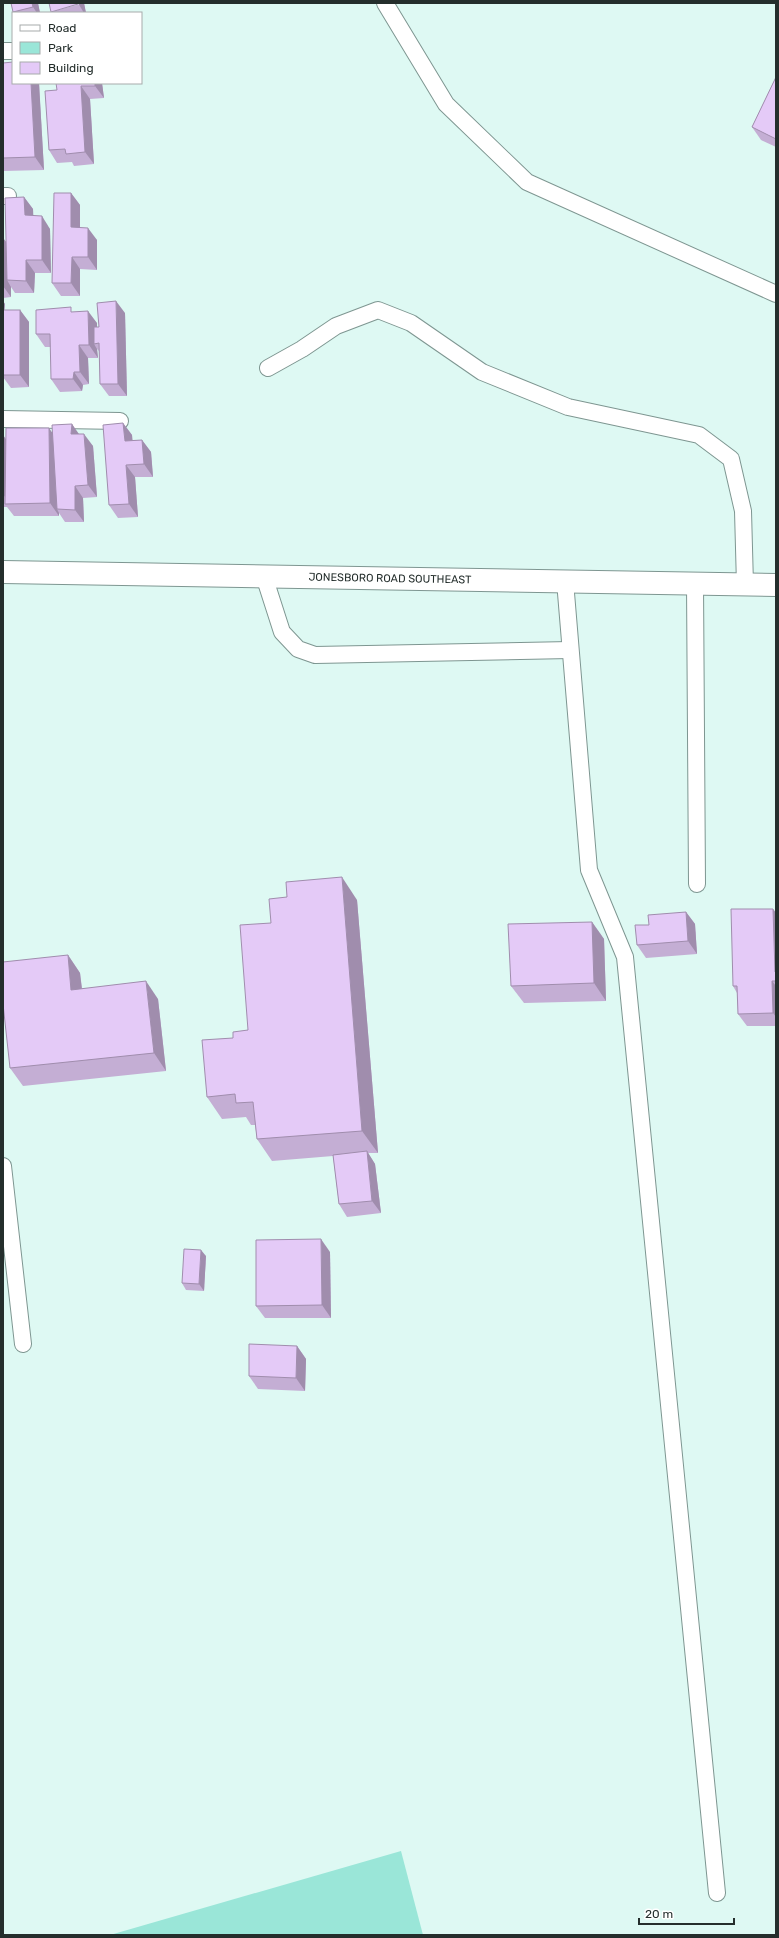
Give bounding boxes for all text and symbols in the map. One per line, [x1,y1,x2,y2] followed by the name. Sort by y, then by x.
[12,12,142,84] legend
[48,21,76,35] text: Road
[48,41,74,55] text: Park
[48,61,94,75] text: Building
[308,571,472,586] street label: JONESBORO ROAD SOUTHEAST
[639,1900,734,1926] scale bar
[645,1907,673,1921] text: 20 m

